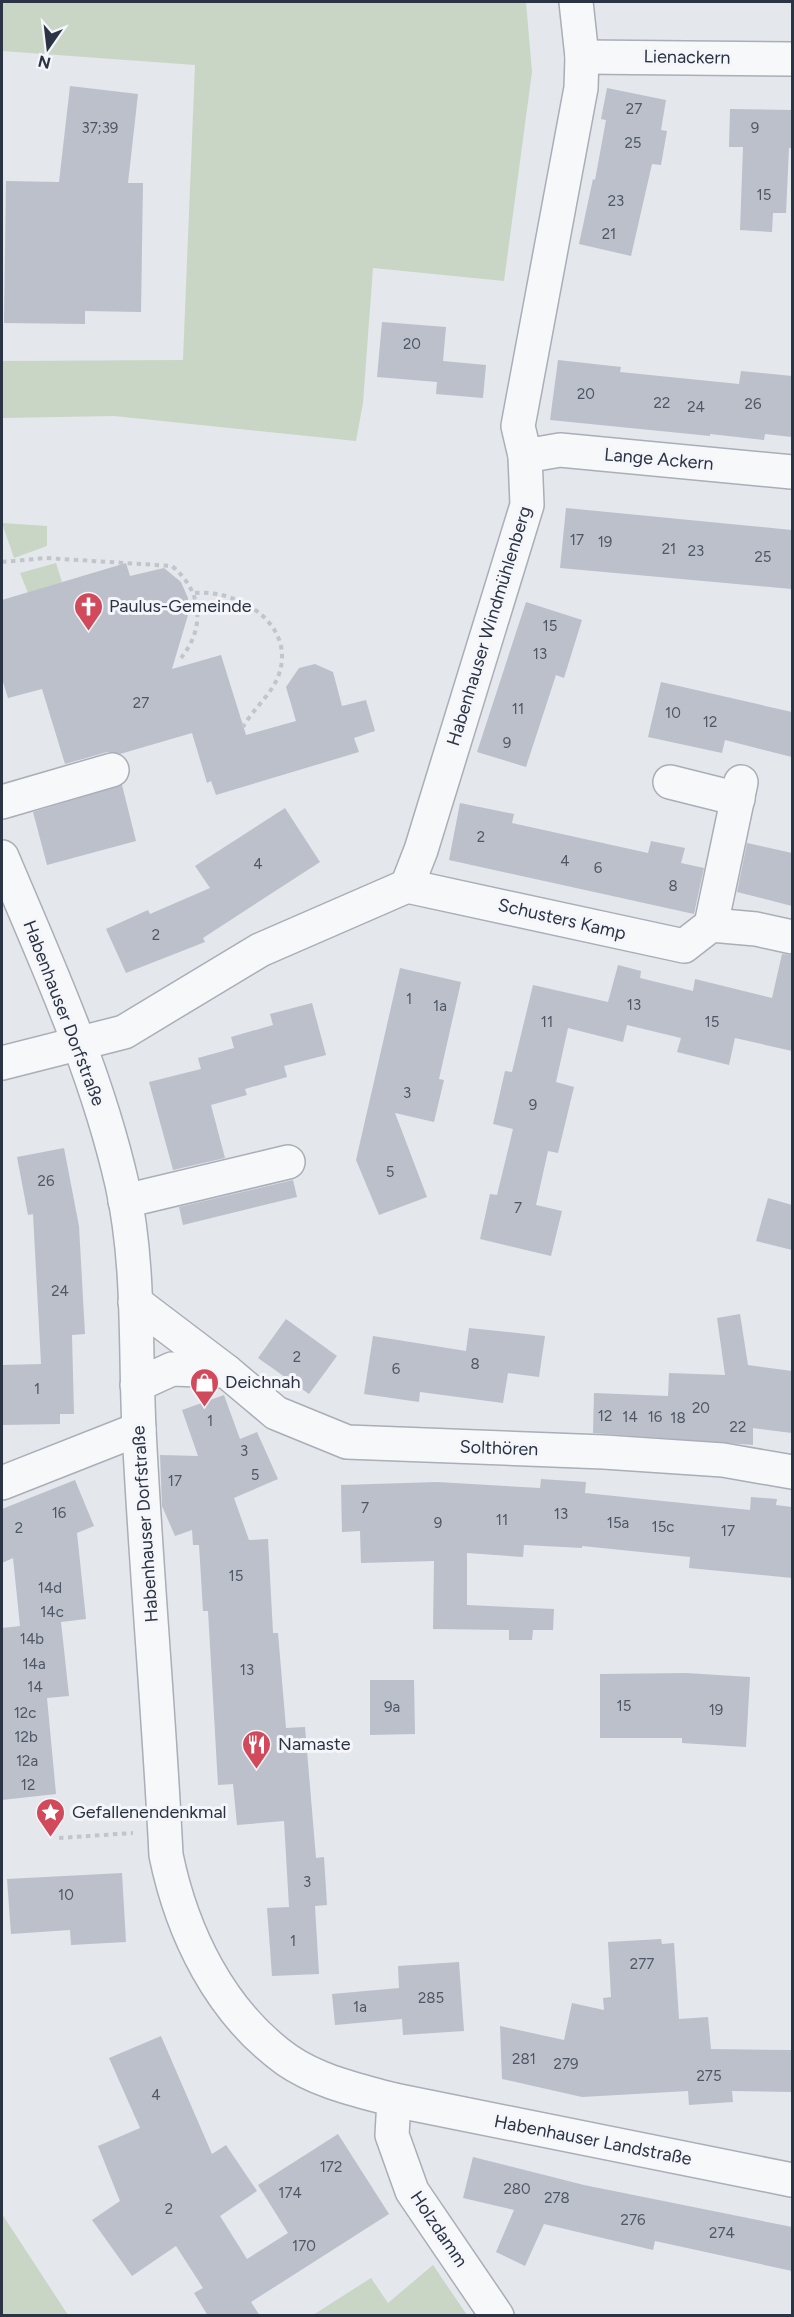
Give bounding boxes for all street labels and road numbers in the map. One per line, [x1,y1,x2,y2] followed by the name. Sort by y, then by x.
[643,45,731,69] street label: Lienackern
[603,443,715,475] street label: Lange Ackern
[442,504,536,748] street label: Habenhauser Windmühlenberg
[496,894,628,944] street label: Schusters Kamp
[18,917,110,1109] street label: Habenhauser Dorfstraße
[127,1425,163,1623] street label: Habenhauser Dorfstraße
[459,1436,539,1460] street label: Solthören
[492,2110,694,2170] street label: Habenhauser Landstraße
[406,2187,472,2271] street label: Holzdamm

